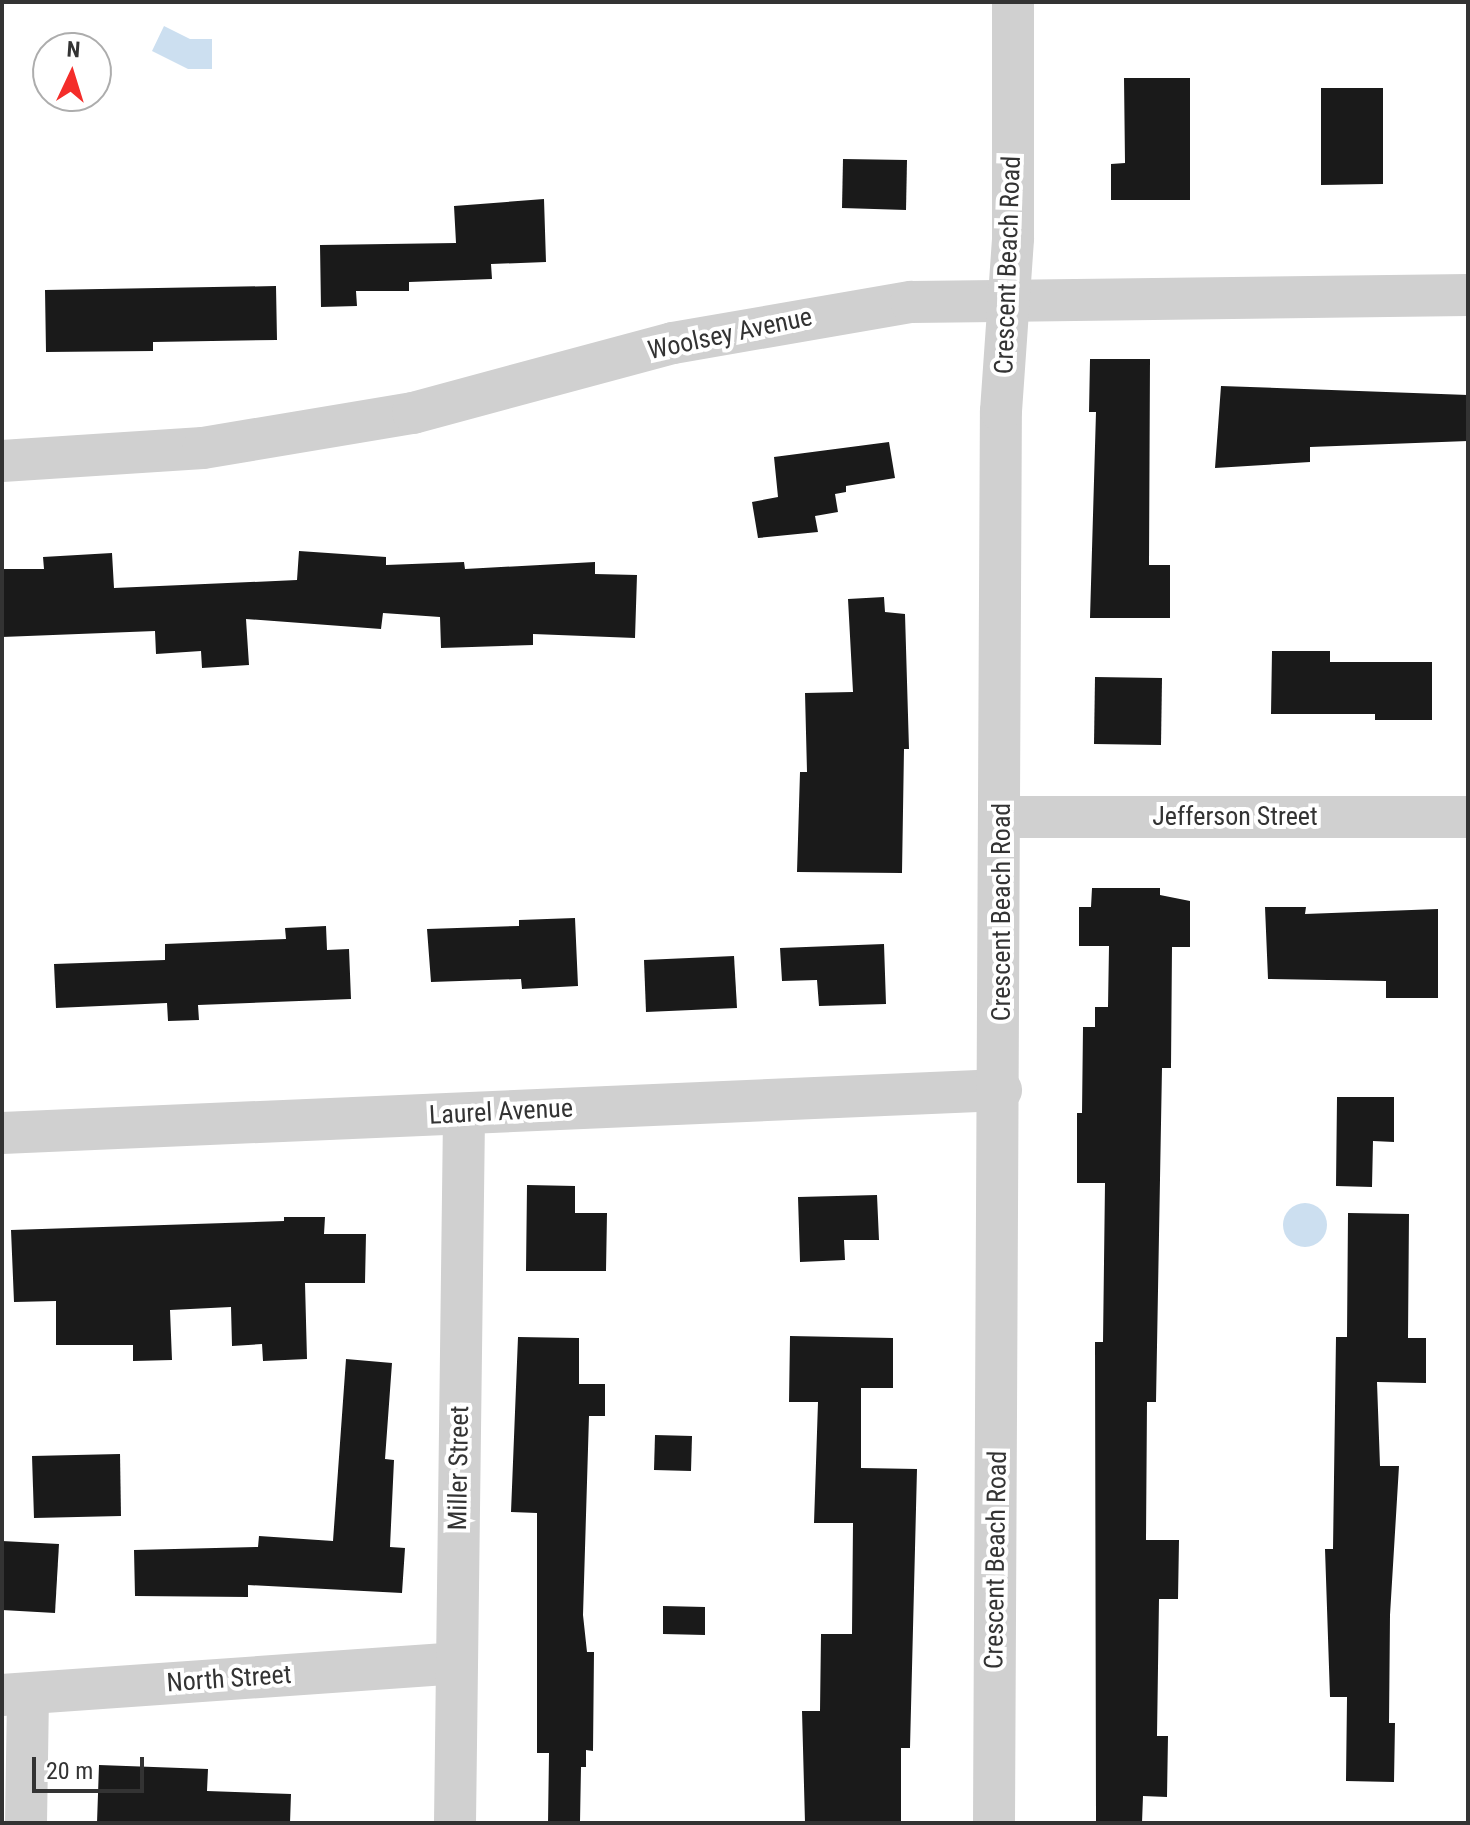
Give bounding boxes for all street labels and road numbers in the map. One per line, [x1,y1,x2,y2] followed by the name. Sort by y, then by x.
[989,155,1027,375] street label: Crescent Beach Road
[645,301,815,367] street label: Woolsey Avenue
[1152,801,1318,833] street label: Jefferson Street
[986,803,1018,1021] street label: Crescent Beach Road
[428,1093,574,1131] street label: Laurel Avenue
[442,1405,476,1531] street label: Miller Street
[978,1451,1014,1669] street label: Crescent Beach Road
[166,1659,292,1699] street label: North Street

